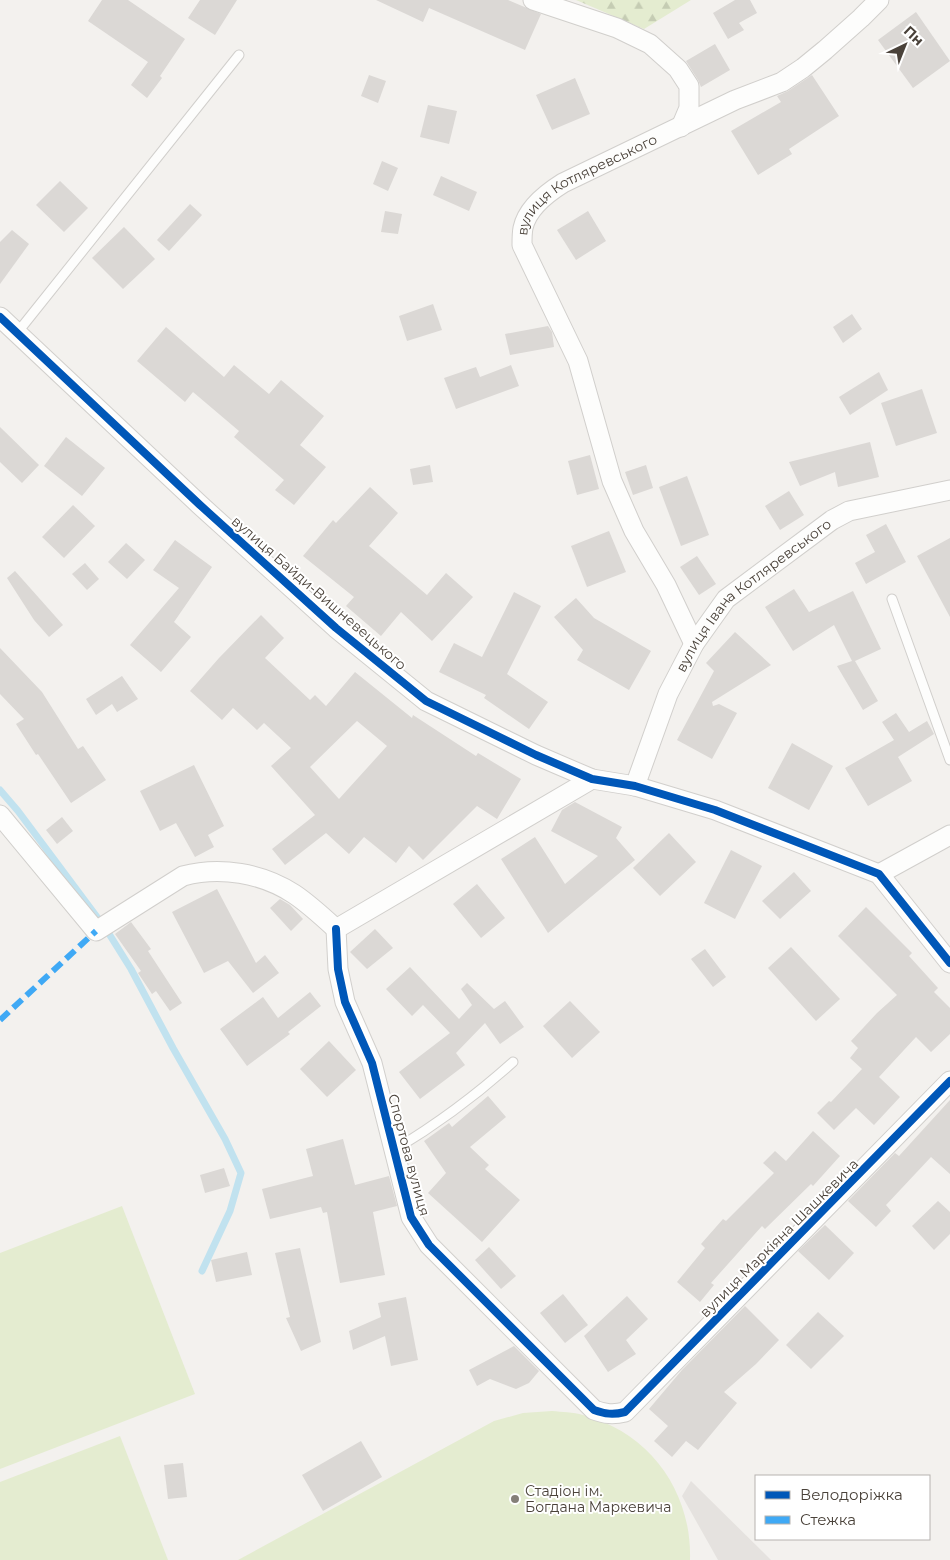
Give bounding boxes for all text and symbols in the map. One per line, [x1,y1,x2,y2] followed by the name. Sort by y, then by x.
[880,20,930,70] north arrow
[900,22,928,49] text: Пн
[513,130,660,236] street label: вулиця Котляревського
[228,512,410,674] street label: вулиця Байди-Вишневецького
[672,515,835,675] street label: вулиця Івана Котляревського
[384,1092,434,1218] street label: Спортова вулиця
[696,1155,862,1321] street label: вулиця Маркіяна Шашкевича
[755,1475,930,1540] legend
[525,1482,671,1516] place label: Стадіон ім. Богдана Маркевича
[800,1485,903,1504] text: Велодоріжка
[509,1493,521,1505] marker: Стадіон ім. Богдана Маркевича
[800,1510,856,1529] text: Стежка

